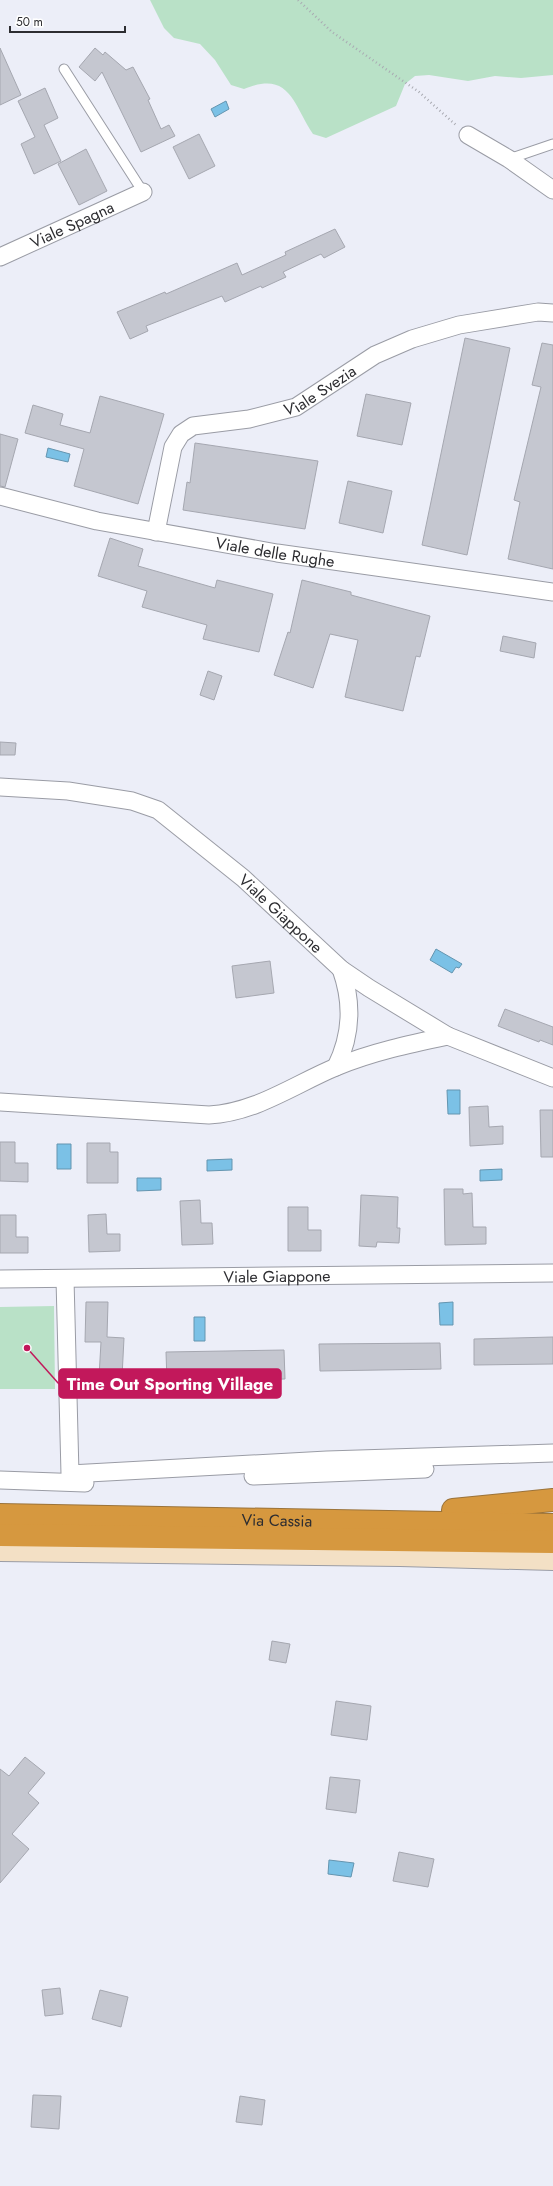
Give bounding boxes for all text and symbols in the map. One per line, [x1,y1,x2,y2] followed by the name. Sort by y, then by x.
[10,8,125,34] scale bar
[16,13,43,31] text: 50 m
[26,196,118,254] street label: Viale Spagna
[281,359,361,422] street label: Viale Svezia
[214,531,336,573] street label: Viale delle Rughe
[233,869,328,958] street label: Viale Giappone
[223,1264,331,1289] street label: Viale Giappone
[59,1369,281,1398] callout: Time Out Sporting Village
[67,1372,273,1396] text: Time Out Sporting Village
[241,1508,312,1533] street label: Via Cassia

